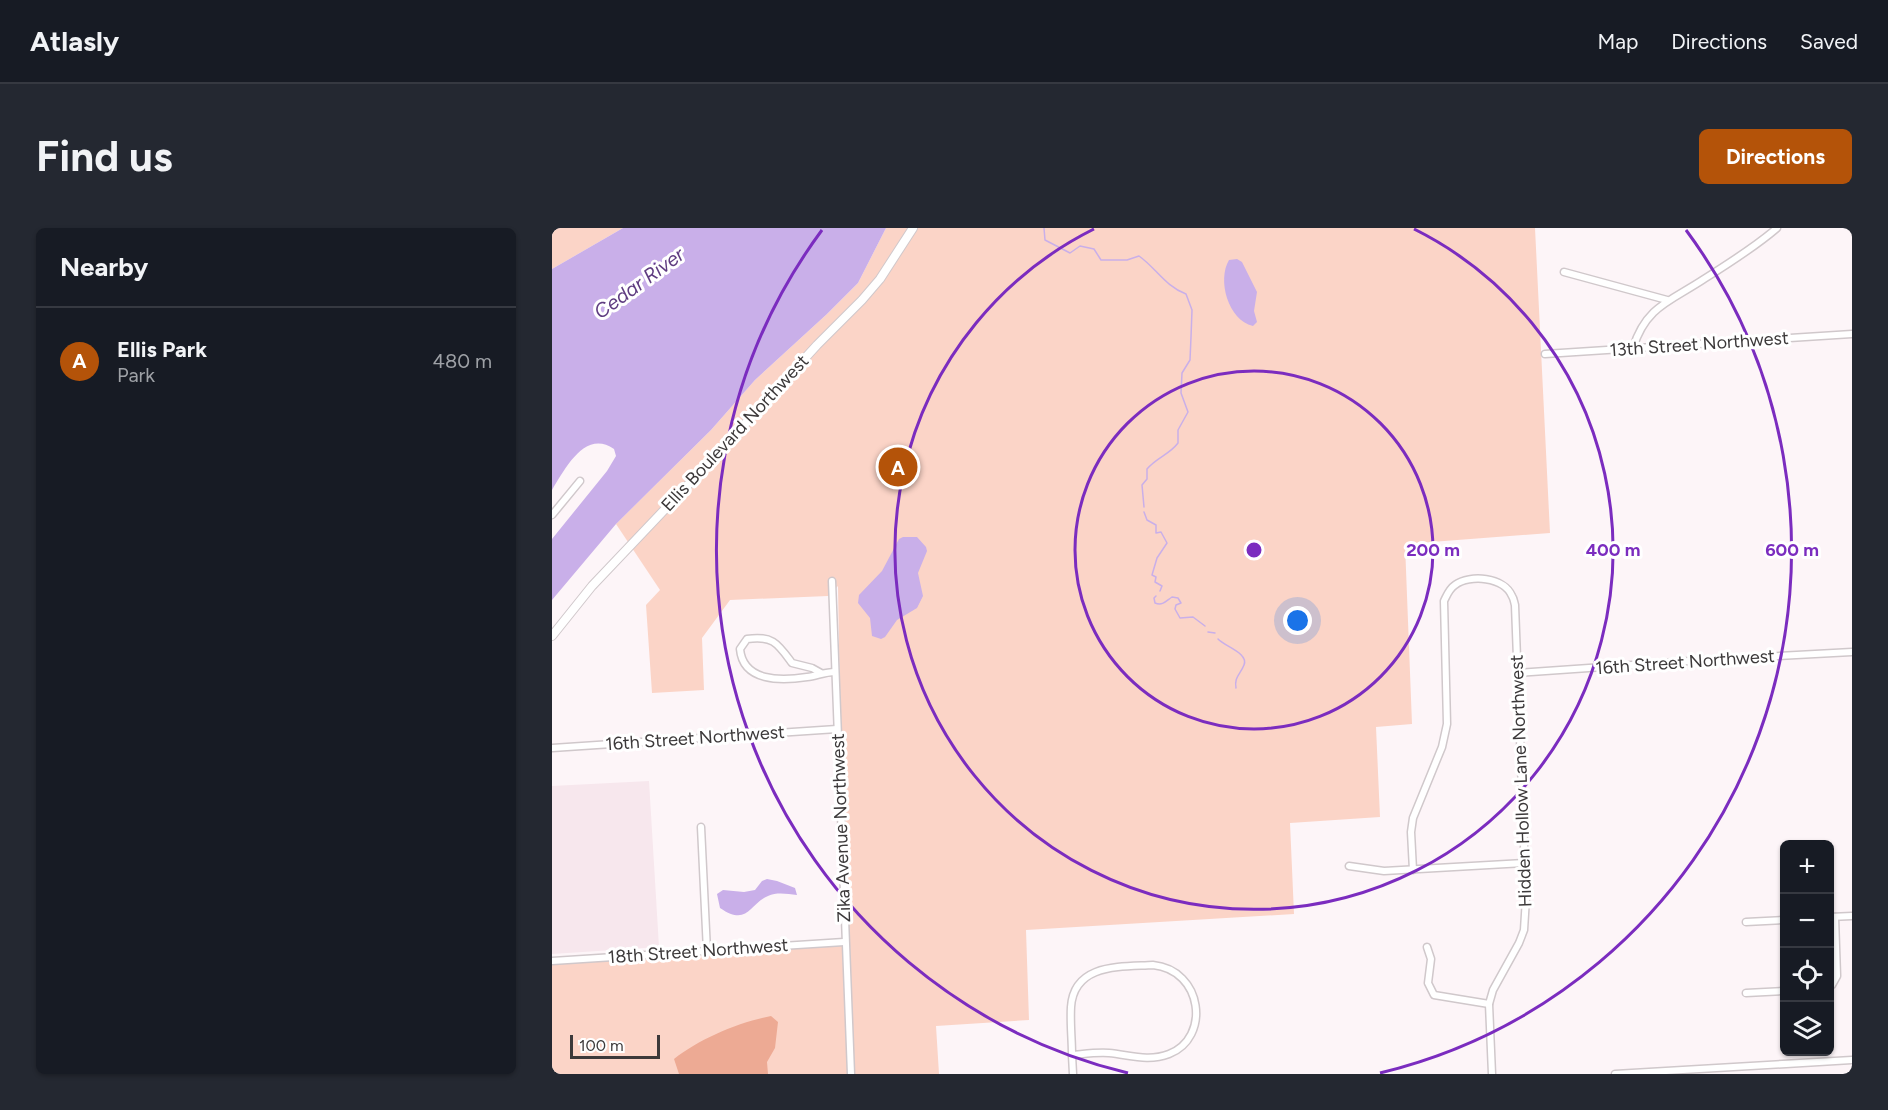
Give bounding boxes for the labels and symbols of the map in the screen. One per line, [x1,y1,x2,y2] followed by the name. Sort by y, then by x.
[589,242,690,324] water label: Cedar River
[1609,327,1789,361] street label: 13th Street Northwest
[657,350,813,516] street label: Ellis Boulevard Northwest
[878,444,918,490] pin: A
[1406,539,1460,561] text: 200 m
[1586,539,1640,561] text: 400 m
[1765,539,1819,561] text: 600 m
[1244,540,1264,560] centre of rings
[1283,606,1312,635] your location
[1595,645,1776,679] street label: 16th Street Northwest
[1506,654,1536,908] street label: Hidden Hollow Lane Northwest
[605,721,786,755] street label: 16th Street Northwest
[827,733,855,923] street label: Zika Avenue Northwest
[607,934,789,968] street label: 18th Street Northwest
[570,1032,660,1060] scale bar

